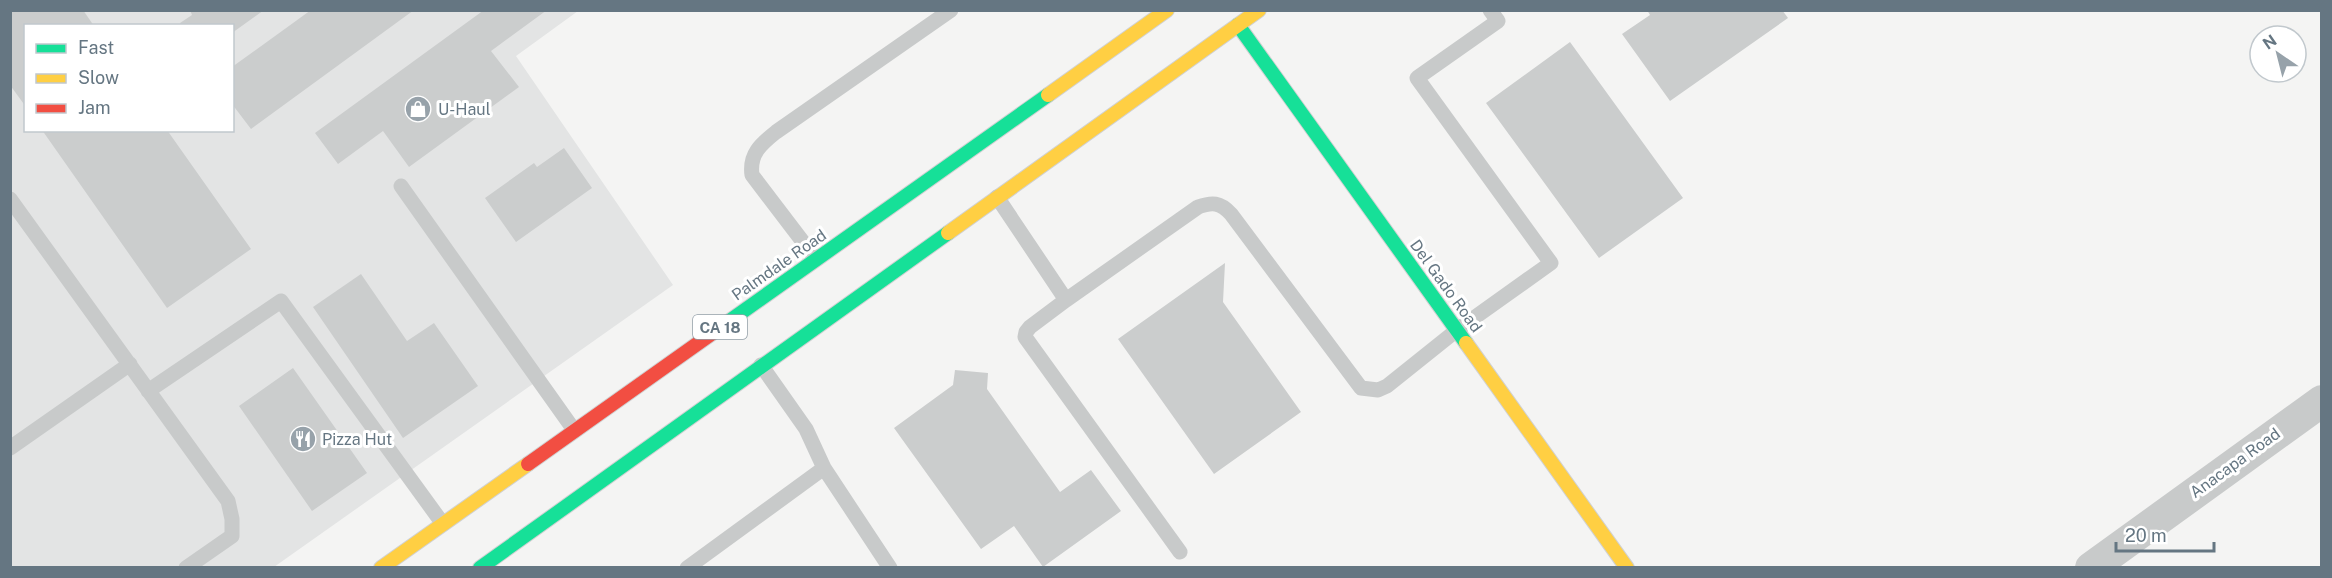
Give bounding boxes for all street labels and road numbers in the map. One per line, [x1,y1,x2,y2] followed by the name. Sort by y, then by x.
[728,225,830,305] street label: Palmdale Road
[1406,236,1486,336] street label: Del Gado Road
[693,315,747,339] road number: CA 18
[2186,424,2284,502] street label: Anacapa Road

